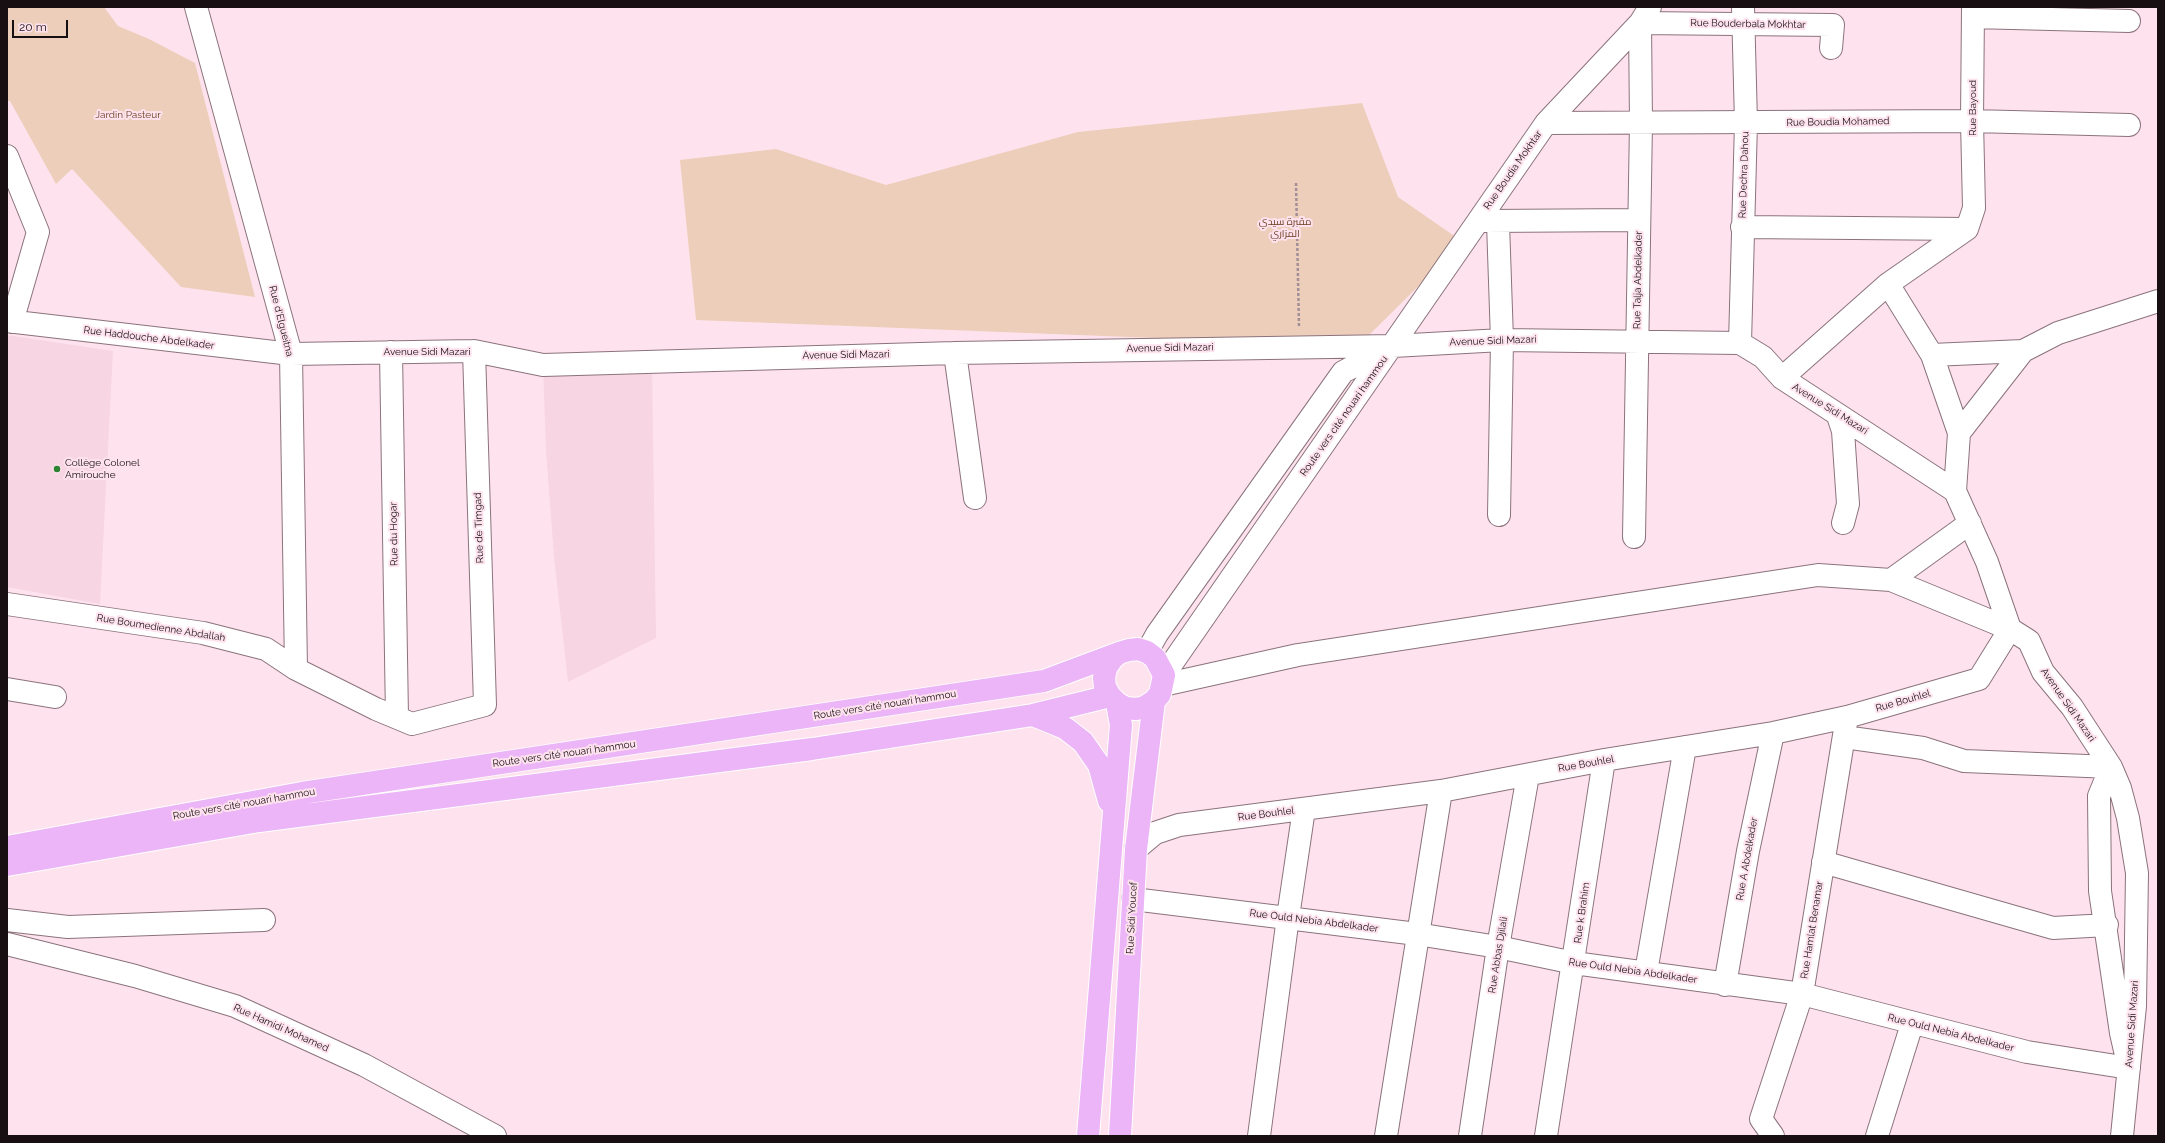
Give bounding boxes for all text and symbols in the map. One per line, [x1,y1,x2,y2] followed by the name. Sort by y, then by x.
[14,12,70,38] scale bar
[1690,17,1806,31] street label: Rue Bouderbala Mokhtar
[19,20,47,34] text: 20 m
[1967,80,1979,136] street label: Rue Bayoud
[95,109,161,121] park label: Jardin Pasteur
[1786,115,1890,129] street label: Rue Boudia Mohamed
[1481,128,1545,212] street label: Rue Boudia Mokhtar
[1736,131,1752,219] street label: Rue Dechra Dahou
[1259,216,1311,240] park label: مقبرة سيدي المزاري
[1631,231,1645,329] street label: Rue Talja Abdelkader
[266,284,296,358] street label: Rue d'Elgueitna
[83,324,215,352] street label: Rue Haddouche Abdelkader
[1449,333,1537,349] street label: Avenue Sidi Mazari
[1126,341,1214,355] street label: Avenue Sidi Mazari
[383,346,471,358] street label: Avenue Sidi Mazari
[802,348,890,362] street label: Avenue Sidi Mazari
[1298,354,1390,478] street label: Route vers cité nouari hammou
[1790,381,1870,437] street label: Avenue Sidi Mazari
[65,457,140,480] place label: Collège Colonel Amirouche
[52,464,62,474] marker: Collège Colonel Amirouche
[472,492,486,564] street label: Rue de Timgad
[387,502,401,566] street label: Rue du Hogar
[96,612,226,644] street label: Rue Boumedienne Abdallah
[2038,666,2098,744] street label: Avenue Sidi Mazari
[1874,687,1932,715] street label: Rue Bouhlel
[813,688,957,722] street label: Route vers cité nouari hammou
[492,738,636,770] street label: Route vers cité nouari hammou
[1557,753,1615,775] street label: Rue Bouhlel
[172,786,316,822] street label: Route vers cité nouari hammou
[1237,805,1295,823] street label: Rue Bouhlel
[1734,817,1760,901] street label: Rue A Abdelkader
[1798,880,1826,980] street label: Rue Hamlat Benamar
[1124,882,1140,954] street label: Rue Sidi Youcef
[1572,882,1592,944] street label: Rue k Brahim
[1249,907,1379,935] street label: Rue Ould Nebia Abdelkader
[1486,916,1510,994] street label: Rue Abbas Djilali
[1568,956,1698,986] street label: Rue Ould Nebia Abdelkader
[2123,980,2141,1068] street label: Avenue Sidi Mazari
[231,1002,331,1054] street label: Rue Hamidi Mohamed
[1887,1011,2015,1055] street label: Rue Ould Nebia Abdelkader

